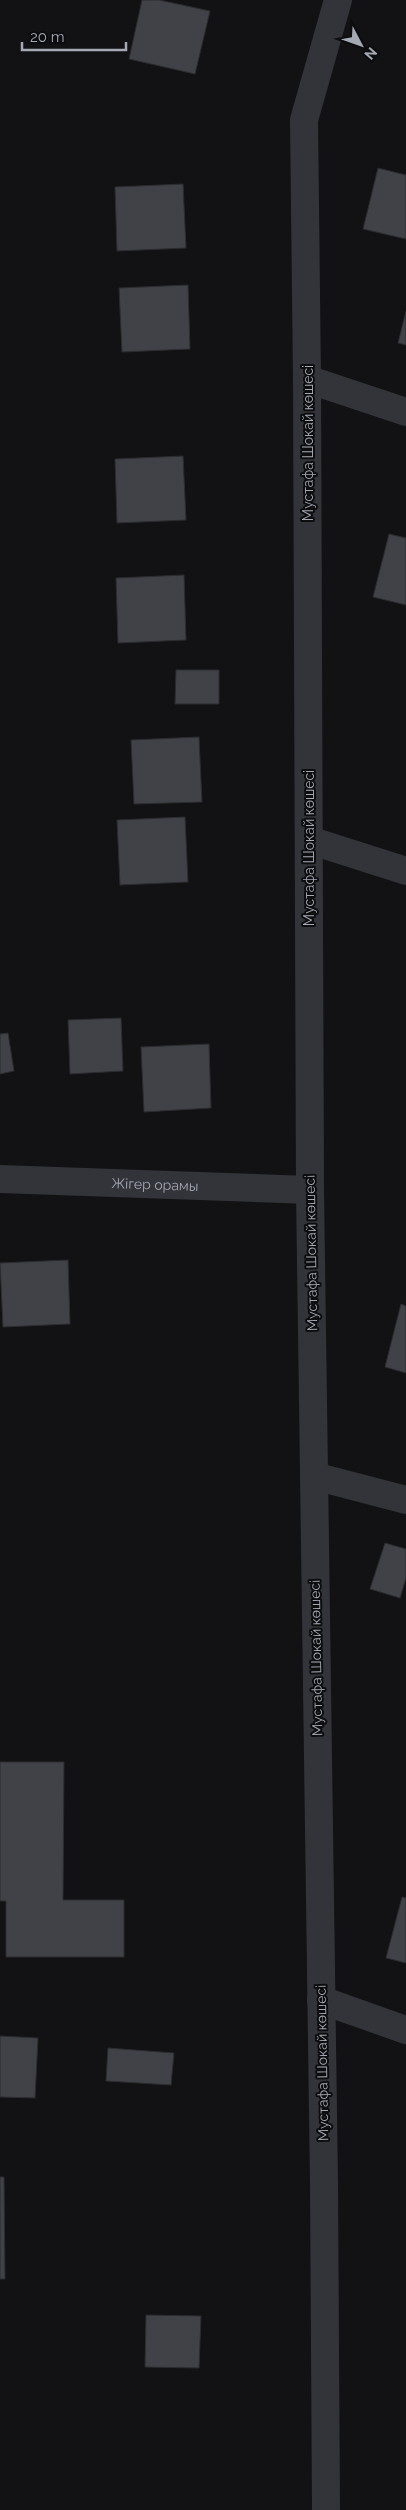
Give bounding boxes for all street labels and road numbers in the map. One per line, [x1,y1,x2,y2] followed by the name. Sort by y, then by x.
[300,365,316,521] street label: Мустафа Шокай көшесі
[301,770,317,926] street label: Мустафа Шокай көшесі
[111,1175,199,1194] street label: Жігер орамы
[302,1175,320,1331] street label: Мустафа Шокай көшесі
[307,1580,325,1736] street label: Мустафа Шокай көшесі
[313,1985,331,2141] street label: Мустафа Шокай көшесі

